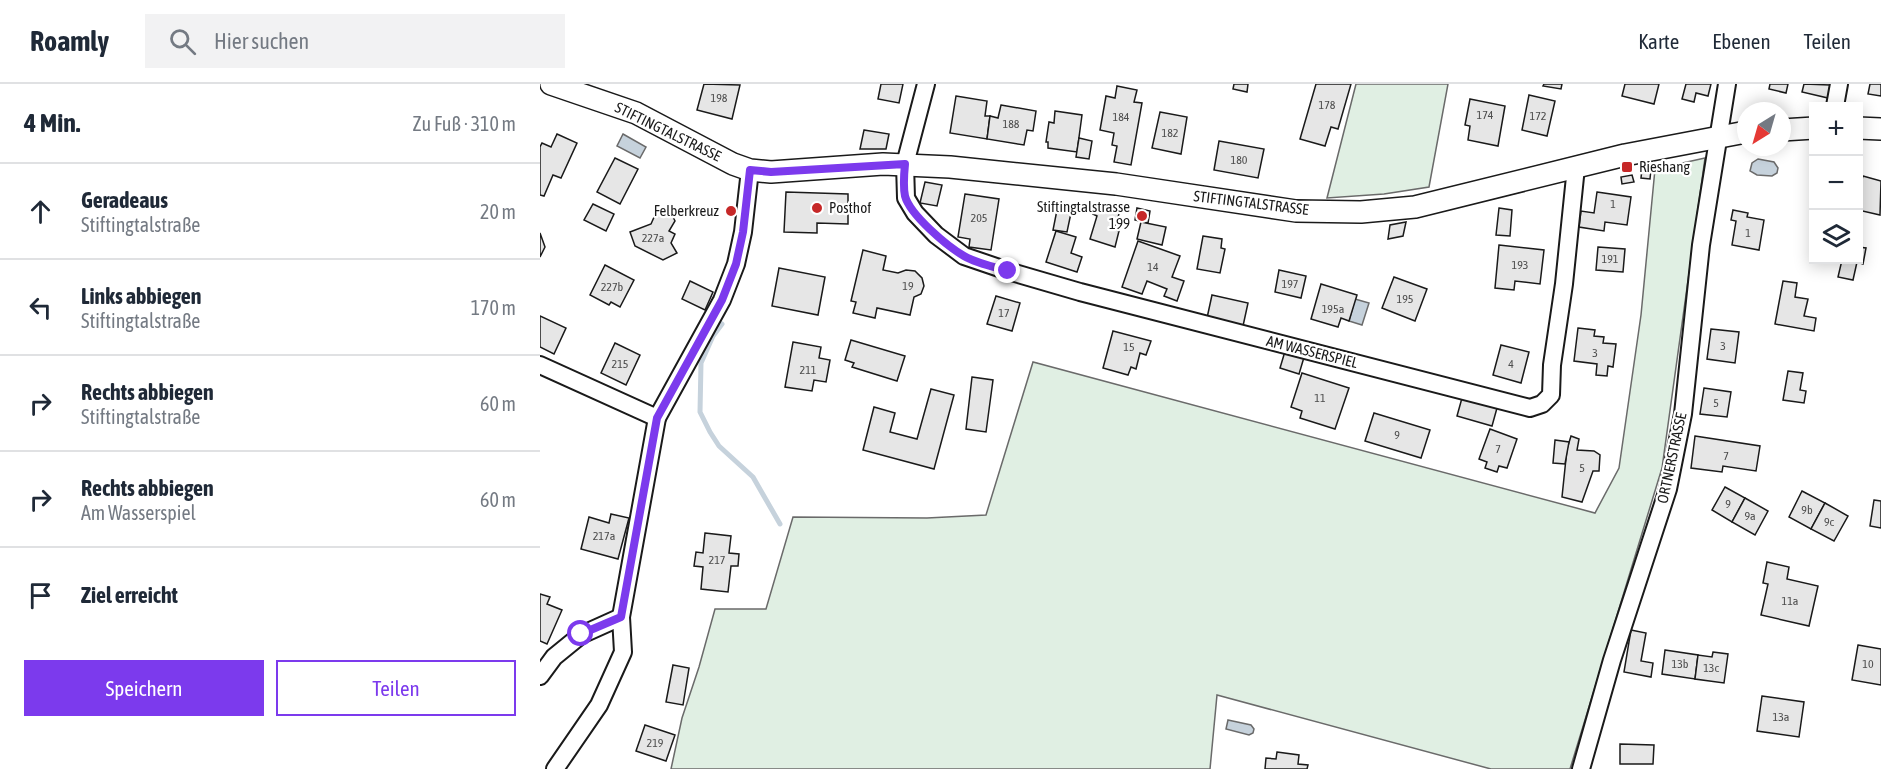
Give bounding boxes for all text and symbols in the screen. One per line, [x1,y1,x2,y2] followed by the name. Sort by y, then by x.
[145,14,565,68] search box
[30,25,109,57] text: Roamly
[166,25,199,58] icon: search
[214,28,309,54] text: Hier suchen
[1638,29,1679,53] text: Karte
[1712,29,1771,53] text: Ebenen
[1804,29,1851,53] text: Teilen
[711,91,728,105] house number: 198
[1319,98,1336,112] house number: 178
[612,99,725,165] street label: STIFTINGTALSTRASSE
[1737,102,1791,156] north arrow
[1809,102,1863,264] map controls
[1809,102,1863,156] button: +
[24,108,80,138] text: 4 Min.
[1477,108,1494,122] house number: 174
[1530,109,1546,123] house number: 172
[1113,110,1130,124] house number: 184
[413,112,516,135] text: Zu Fuß · 310 m
[1003,117,1020,131] house number: 188
[1162,126,1178,140] house number: 182
[1231,153,1248,167] house number: 180
[1809,156,1863,210] button: −
[1639,158,1691,175] place label: Rieshang
[1620,160,1634,174] marker: Rieshang
[81,187,168,213] text: Geradeaus
[1193,187,1310,218] street label: STIFTINGTALSTRASSE
[24,195,57,228] icon: ahead
[1610,197,1616,211] house number: 1
[1037,198,1130,232] place label: Stiftingtalstrasse 199
[829,199,871,216] place label: Posthof
[480,200,516,223] text: 20 m
[810,201,824,215] marker: Posthof
[654,202,720,219] place label: Felberkreuz
[724,204,738,218] marker: Felberkreuz
[1135,209,1149,223] marker: Stiftingtalstrasse 199
[1809,210,1863,264] button: layers
[971,211,987,225] house number: 205
[81,213,200,236] text: Stiftingtalstraße
[1745,226,1751,240] house number: 1
[642,231,664,245] house number: 227a
[1602,252,1619,266] house number: 191
[994,257,1020,283] route end
[1512,258,1528,272] house number: 193
[1147,260,1159,274] house number: 14
[1282,277,1299,291] house number: 197
[902,279,914,293] house number: 19
[601,280,624,294] house number: 227b
[81,283,202,309] text: Links abbiegen
[24,291,57,324] icon: left
[1397,292,1413,306] house number: 195
[471,296,516,319] text: 170 m
[1322,302,1344,316] house number: 195a
[998,306,1010,320] house number: 17
[81,309,200,332] text: Stiftingtalstraße
[1265,332,1360,371] street label: AM WASSERSPIEL
[1720,339,1726,353] house number: 3
[1123,340,1135,354] house number: 15
[1592,346,1598,360] house number: 3
[612,357,628,371] house number: 215
[1508,357,1514,371] house number: 4
[800,363,817,377] house number: 211
[81,379,214,405] text: Rechts abbiegen
[24,387,57,420] icon: right
[1314,391,1326,405] house number: 11
[480,392,516,415] text: 60 m
[1713,396,1719,410] house number: 5
[81,405,200,428] text: Stiftingtalstraße
[1654,410,1690,505] street label: ORTNERSTRASSE
[1394,428,1400,442] house number: 9
[1495,442,1501,456] house number: 7
[1723,449,1729,463] house number: 7
[1579,461,1585,475] house number: 5
[81,475,214,501] text: Rechts abbiegen
[24,483,57,516] icon: right
[480,488,516,511] text: 60 m
[1725,497,1731,511] house number: 9
[81,501,196,524] text: Am Wasserspiel
[1801,503,1813,517] house number: 9b
[1744,509,1756,523] house number: 9a
[1824,515,1835,529] house number: 9c
[593,529,615,543] house number: 217a
[709,553,726,567] house number: 217
[24,579,57,612] icon: arrive
[81,582,178,608] text: Ziel erreicht
[1782,594,1798,608] house number: 11a
[567,620,593,646] route start
[1672,657,1689,671] house number: 13b
[1862,657,1874,671] house number: 10
[24,660,264,716] button: Speichern
[276,660,516,716] button: Teilen
[1703,661,1719,675] house number: 13c
[1773,710,1789,724] house number: 13a
[647,736,664,750] house number: 219

